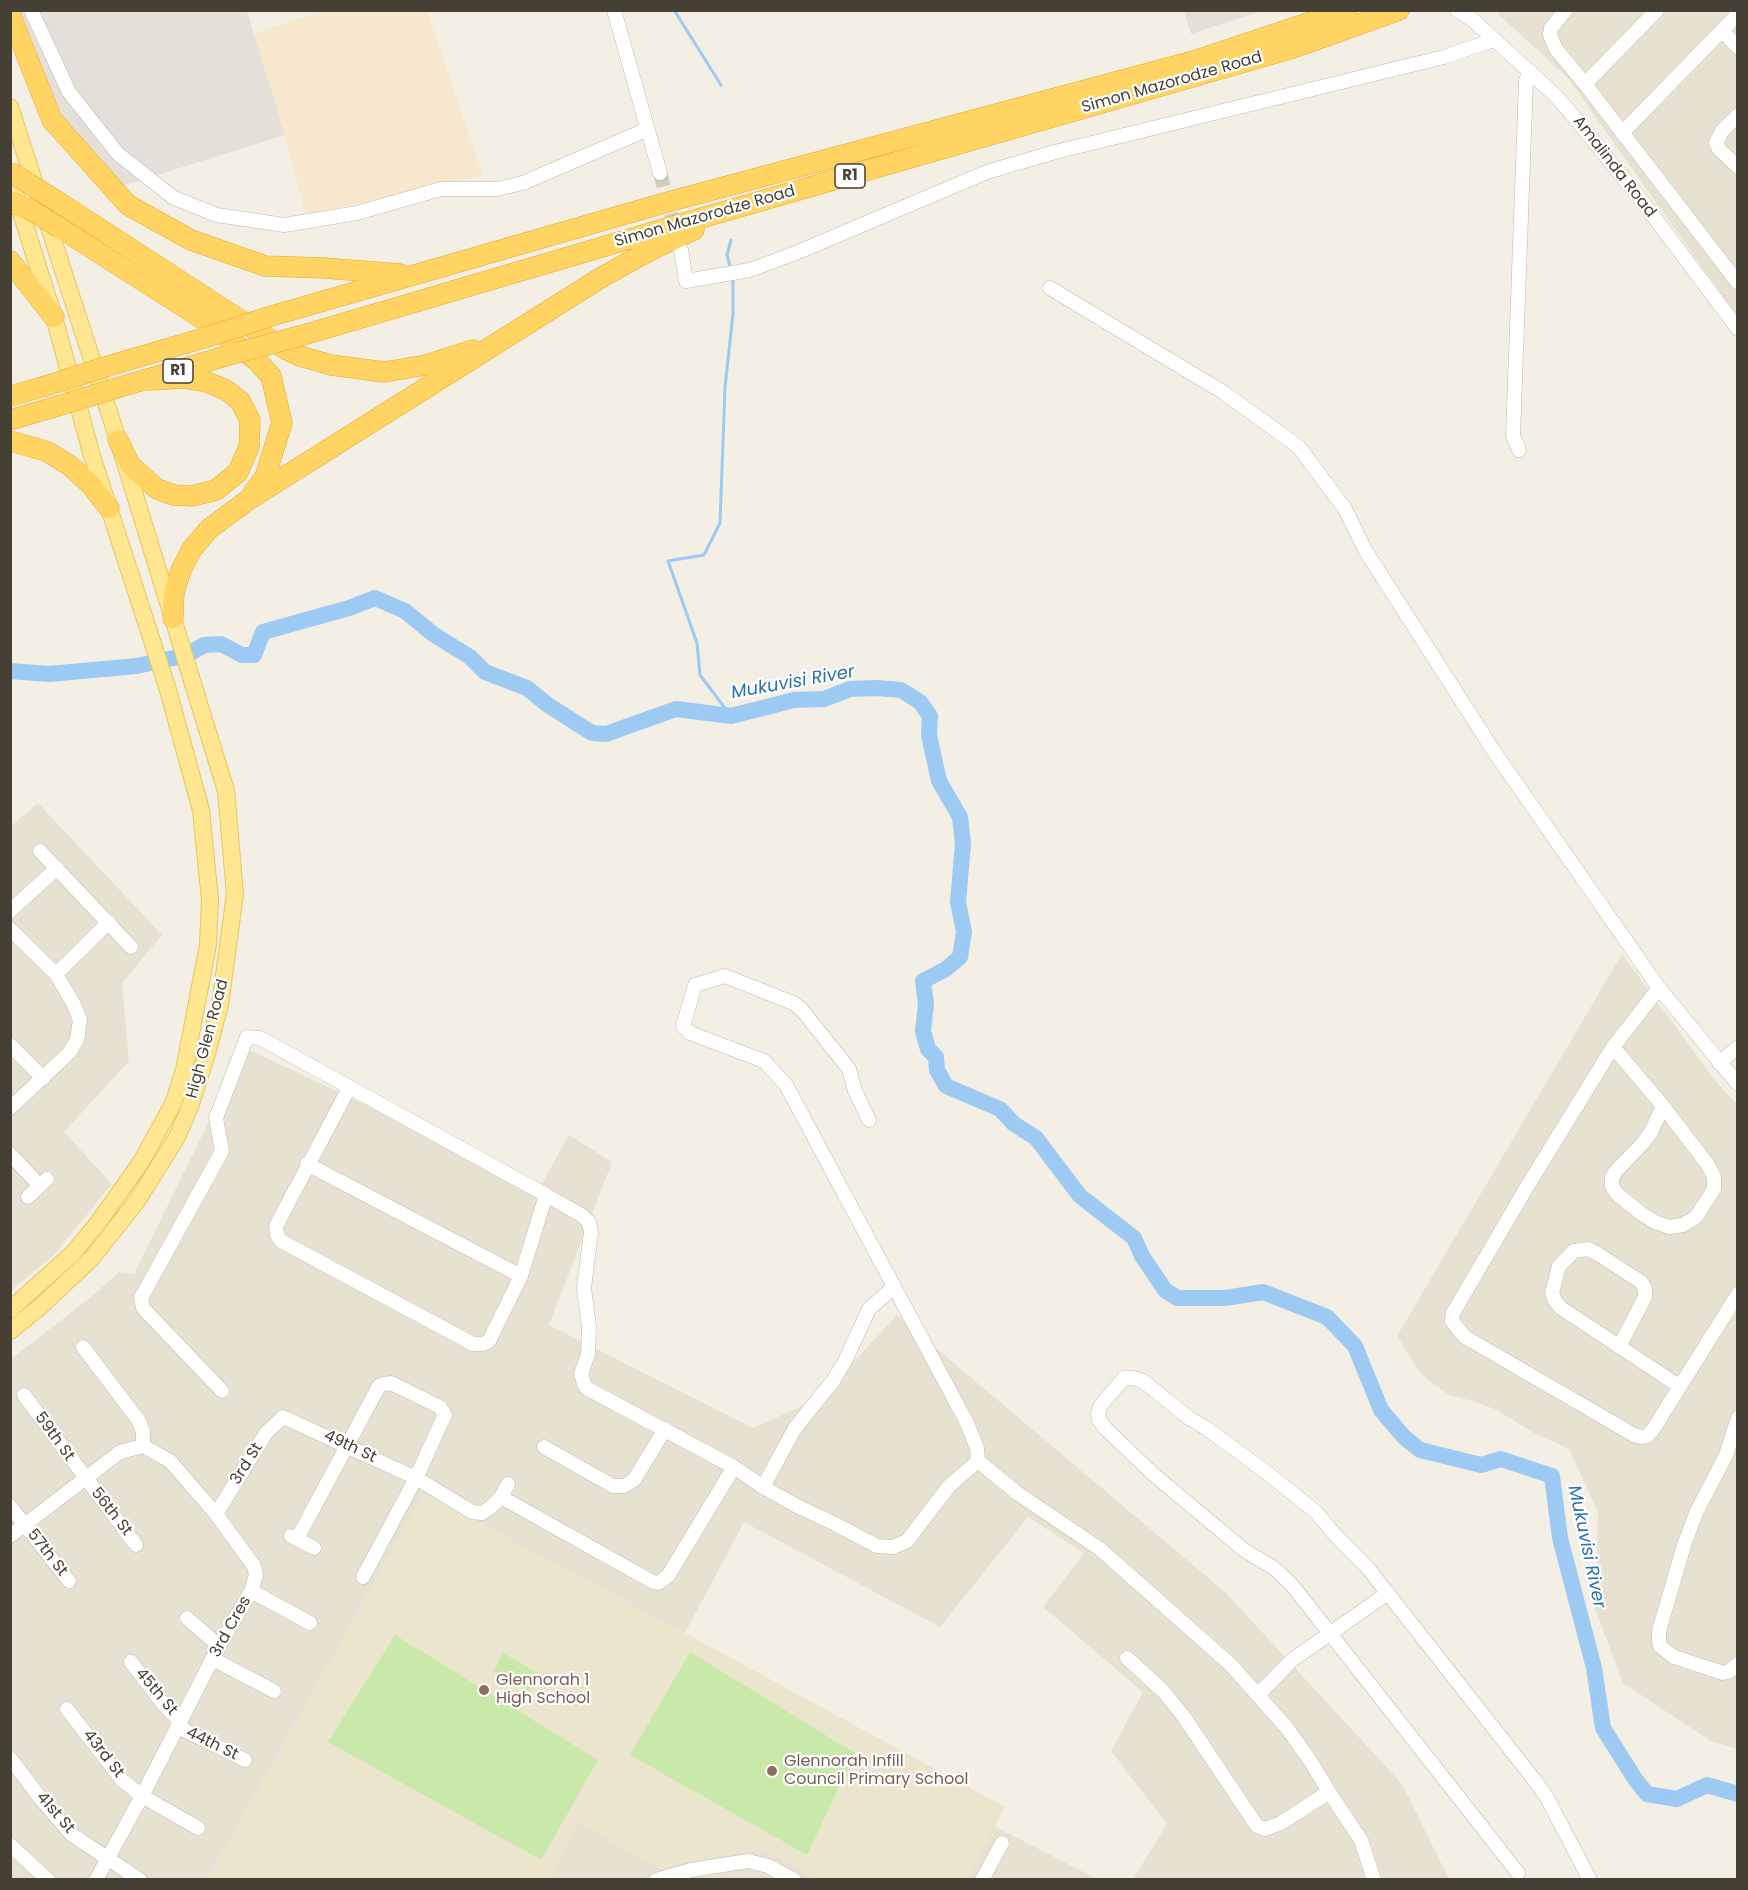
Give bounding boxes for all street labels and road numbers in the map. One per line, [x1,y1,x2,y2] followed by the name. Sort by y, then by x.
[1080,48,1264,118] street label: Simon Mazorodze Road
[1568,112,1660,222] street label: Amalinda Road
[835,164,865,188] road number: R1
[613,182,797,252] street label: Simon Mazorodze Road
[163,359,193,383] road number: R1
[183,977,233,1101] street label: High Glen Road
[30,1409,78,1465] street label: 59th St
[321,1427,379,1467] street label: 49th St
[227,1440,267,1488] street label: 3rd St
[86,1484,136,1540] street label: 56th St
[23,1526,71,1580] street label: 57th St
[206,1593,256,1661] street label: 3rd Cres
[131,1665,181,1719] street label: 45th St
[183,1723,241,1765] street label: 44th St
[78,1726,128,1782] street label: 43rd St
[32,1788,78,1838] street label: 41st St

